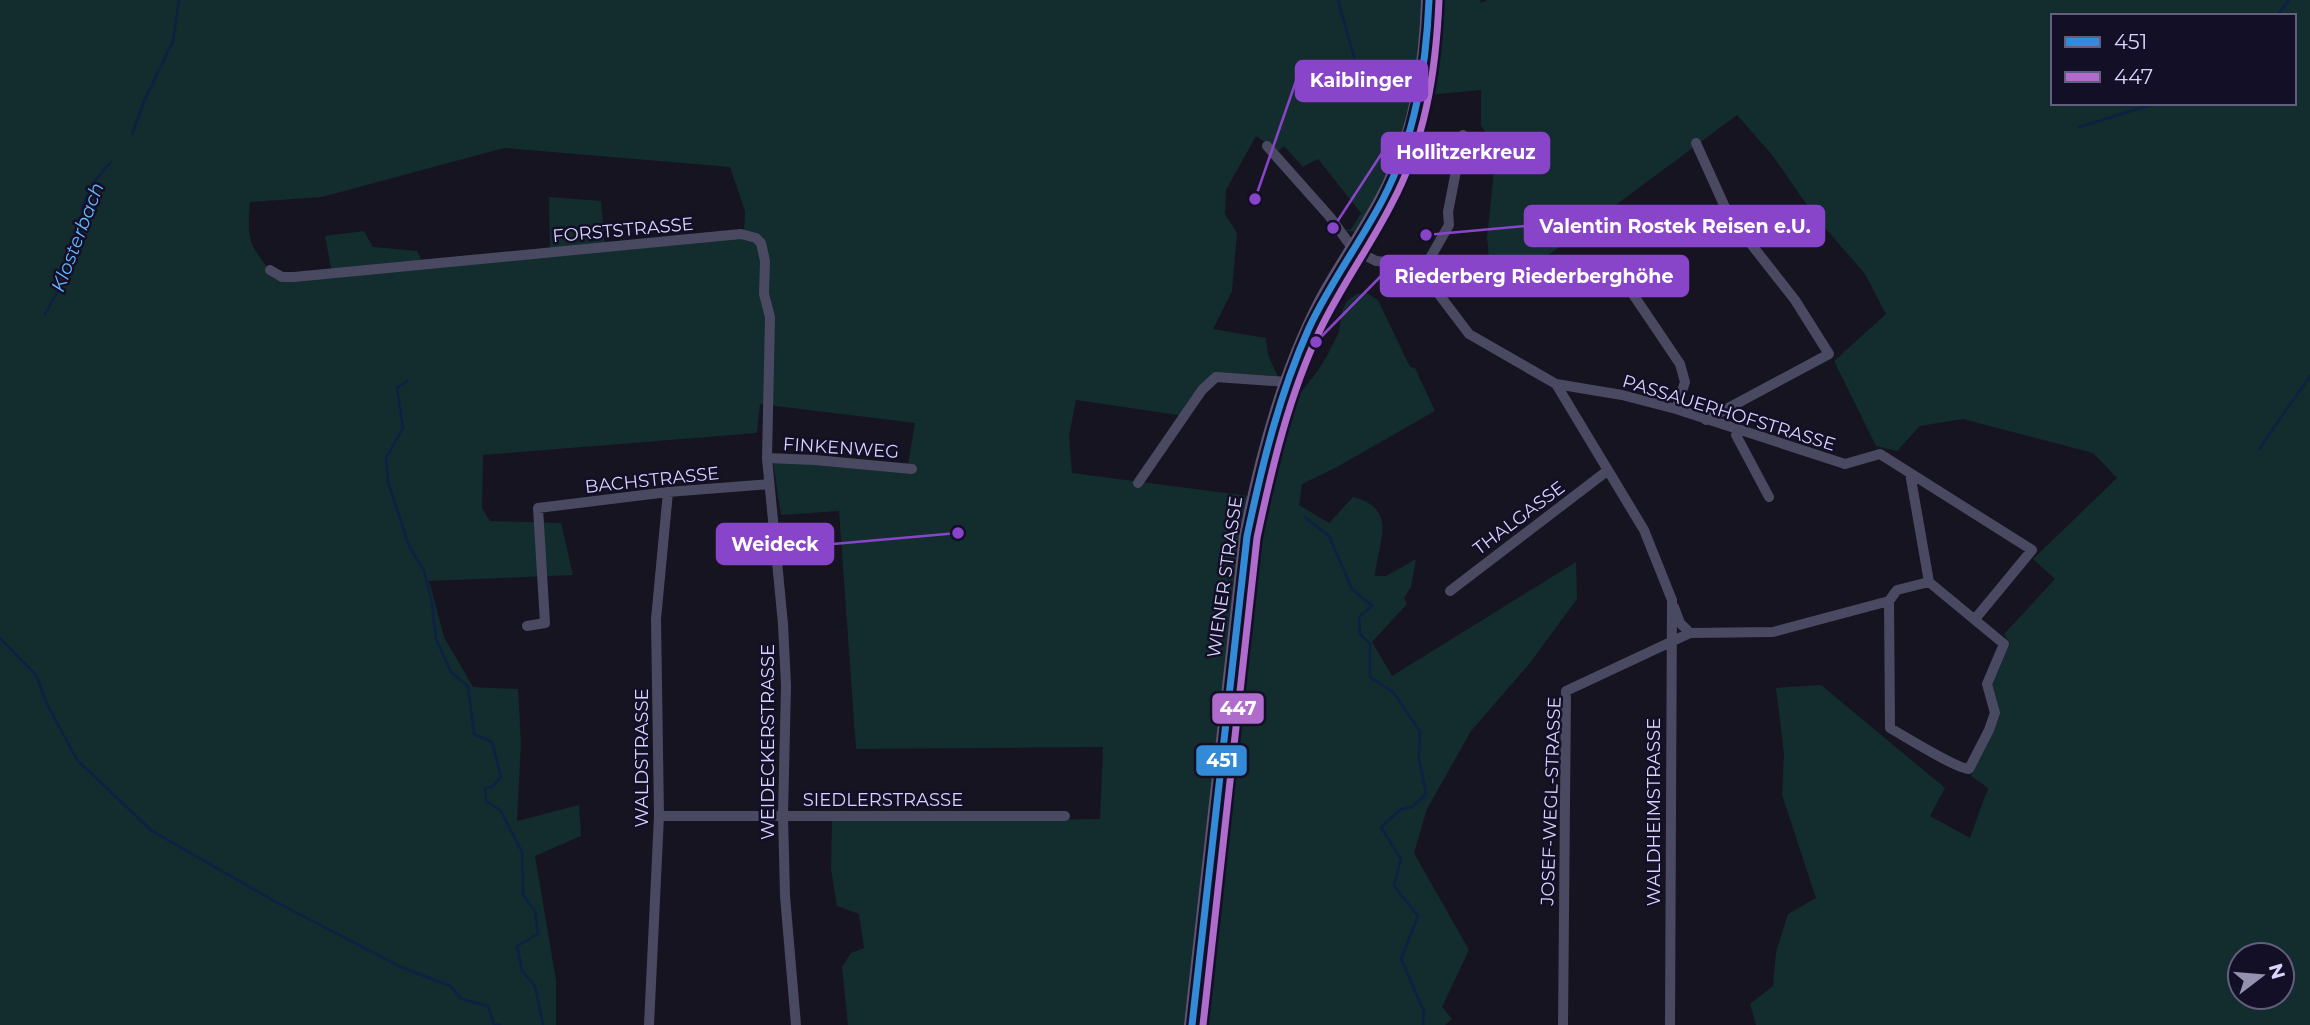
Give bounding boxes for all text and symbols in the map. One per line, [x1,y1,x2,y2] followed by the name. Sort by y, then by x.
[2051,14,2296,105] legend
[2114,29,2147,54] text: 451
[1296,61,1427,101] callout: Kaiblinger
[2114,64,2153,89] text: 447
[1310,69,1412,92] text: Kaiblinger
[1382,133,1549,173] callout: Hollitzerkreuz
[1396,141,1536,164] text: Hollitzerkreuz
[46,179,109,295] water label: Klosterbach
[1525,206,1824,246] callout: Valentin Rostek Reisen e.U.
[551,213,695,247] street label: FORSTSTRASSE
[1538,215,1811,238] text: Valentin Rostek Reisen e.U.
[1381,256,1688,296] callout: Riederberg Riederberghöhe
[1395,265,1673,288] text: Riederberg Riederberghöhe
[1620,370,1838,456] street label: PASSAUERHOFSTRASSE
[782,433,900,463] street label: FINKENWEG
[584,462,720,498] street label: BACHSTRASSE
[1469,476,1569,560] street label: THALGASSE
[1203,495,1247,659] street label: WIENER STRASSE
[717,524,833,564] callout: Weideck
[731,533,819,556] text: Weideck
[757,644,779,840] street label: WEIDECKERSTRASSE
[631,688,653,828] street label: WALDSTRASSE
[1211,692,1265,725] line badge: 447
[1536,696,1566,907] street label: JOSEF-WEGL-STRASSE
[1219,697,1257,720] text: 447
[1643,718,1665,906] street label: WALDHEIMSTRASSE
[1195,744,1248,777] line badge: 451
[1206,749,1238,772] text: 451
[803,789,963,811] street label: SIEDLERSTRASSE
[2226,941,2296,1011] north arrow
[2264,961,2290,982] text: N

